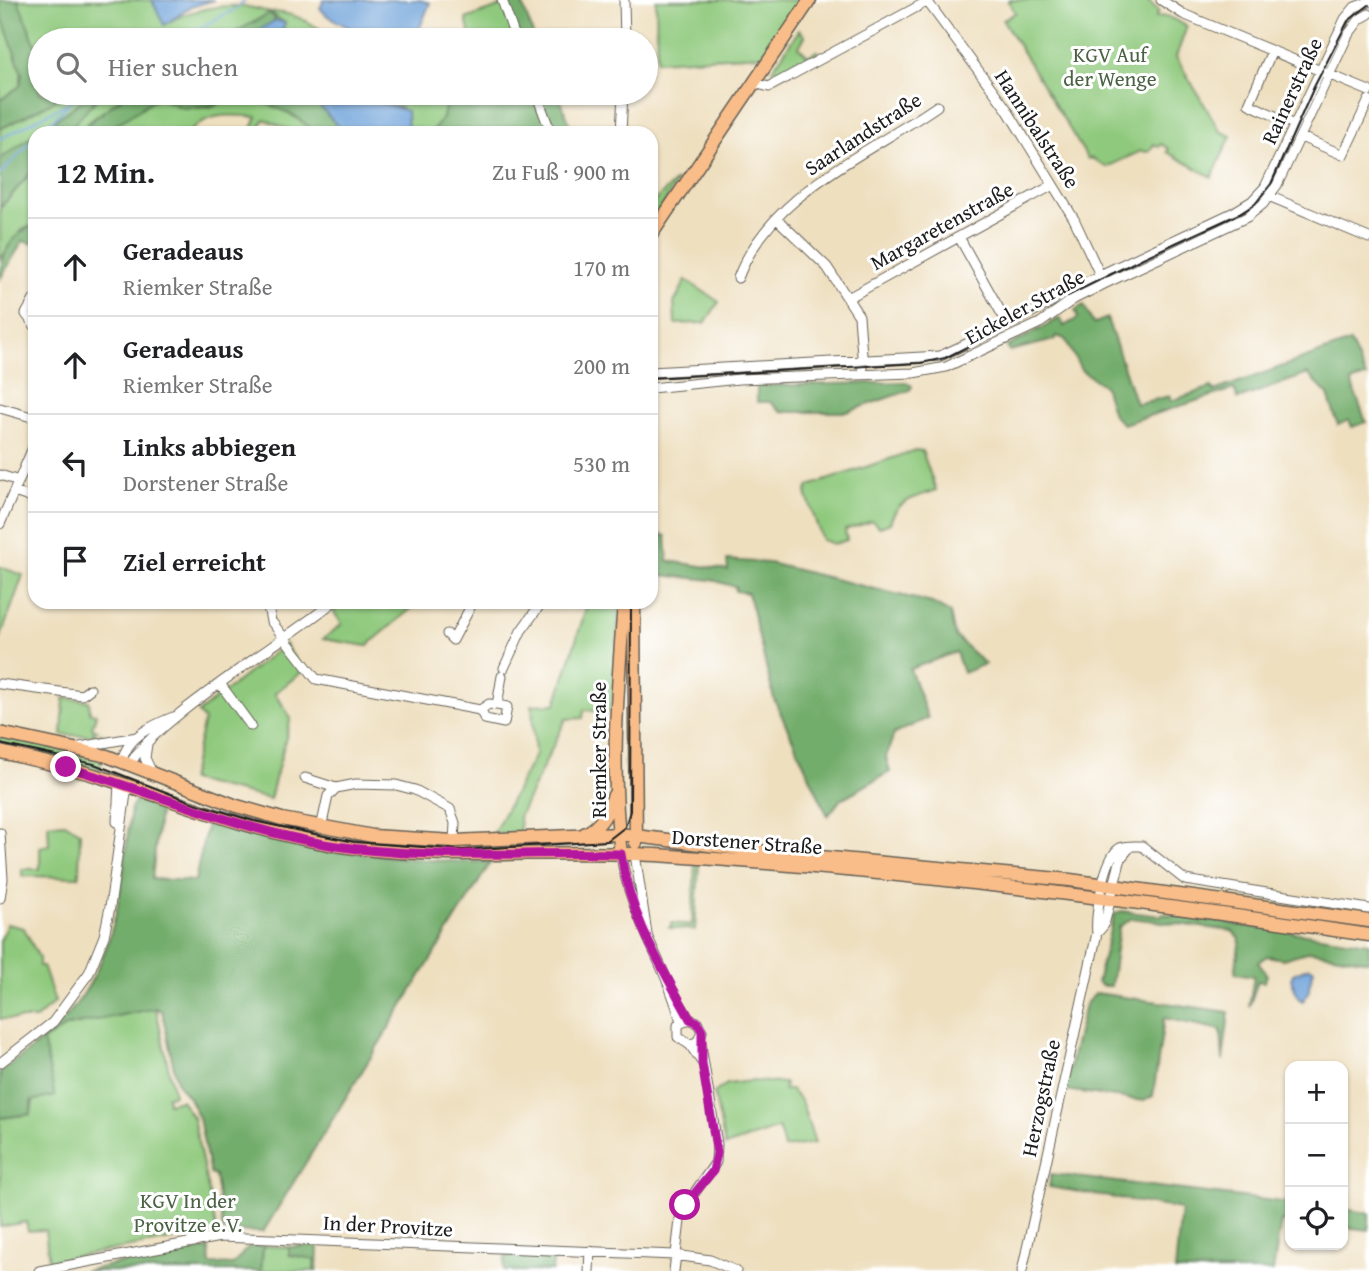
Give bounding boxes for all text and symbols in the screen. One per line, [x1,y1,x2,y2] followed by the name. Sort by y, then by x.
[28,28,658,105] search box
[1253,32,1330,149] street label: Rainerstraße
[1063,39,1157,94] park label: KGV Auf der Wenge
[108,47,238,86] text: Hier suchen
[52,48,90,86] icon: search
[987,63,1088,194] street label: Hannibalstraße
[798,84,927,183] street label: Saarlandstraße
[56,150,155,194] text: 12 Min.
[492,155,630,188] text: Zu Fuß · 900 m
[864,173,1019,278] street label: Margaretenstraße
[123,231,244,270] text: Geradeaus
[56,248,94,286] icon: ahead
[573,251,630,284] text: 170 m
[959,261,1090,352] street label: Eickeler Straße
[123,270,273,303] text: Riemker Straße
[123,329,244,368] text: Geradeaus
[56,346,94,384] icon: ahead
[573,349,630,382] text: 200 m
[123,368,273,401] text: Riemker Straße
[123,427,296,466] text: Links abbiegen
[56,444,94,482] icon: left
[573,447,630,480] text: 530 m
[123,466,288,499] text: Dorstener Straße
[56,542,94,580] icon: arrive
[123,542,266,581] text: Ziel erreicht
[583,682,614,818] street label: Riemker Straße
[50,751,81,782] route end
[671,821,824,862] street label: Dorstener Straße
[1013,1036,1068,1159] street label: Herzogstraße
[1285,1061,1348,1250] map controls
[1285,1061,1348,1124] button: +
[1285,1124,1348,1187] button: −
[134,1185,242,1240] park label: KGV In der Provitze e.V.
[1285,1187,1348,1250] button: locate
[669,1189,700,1220] route start
[322,1207,454,1244] street label: In der Provitze

